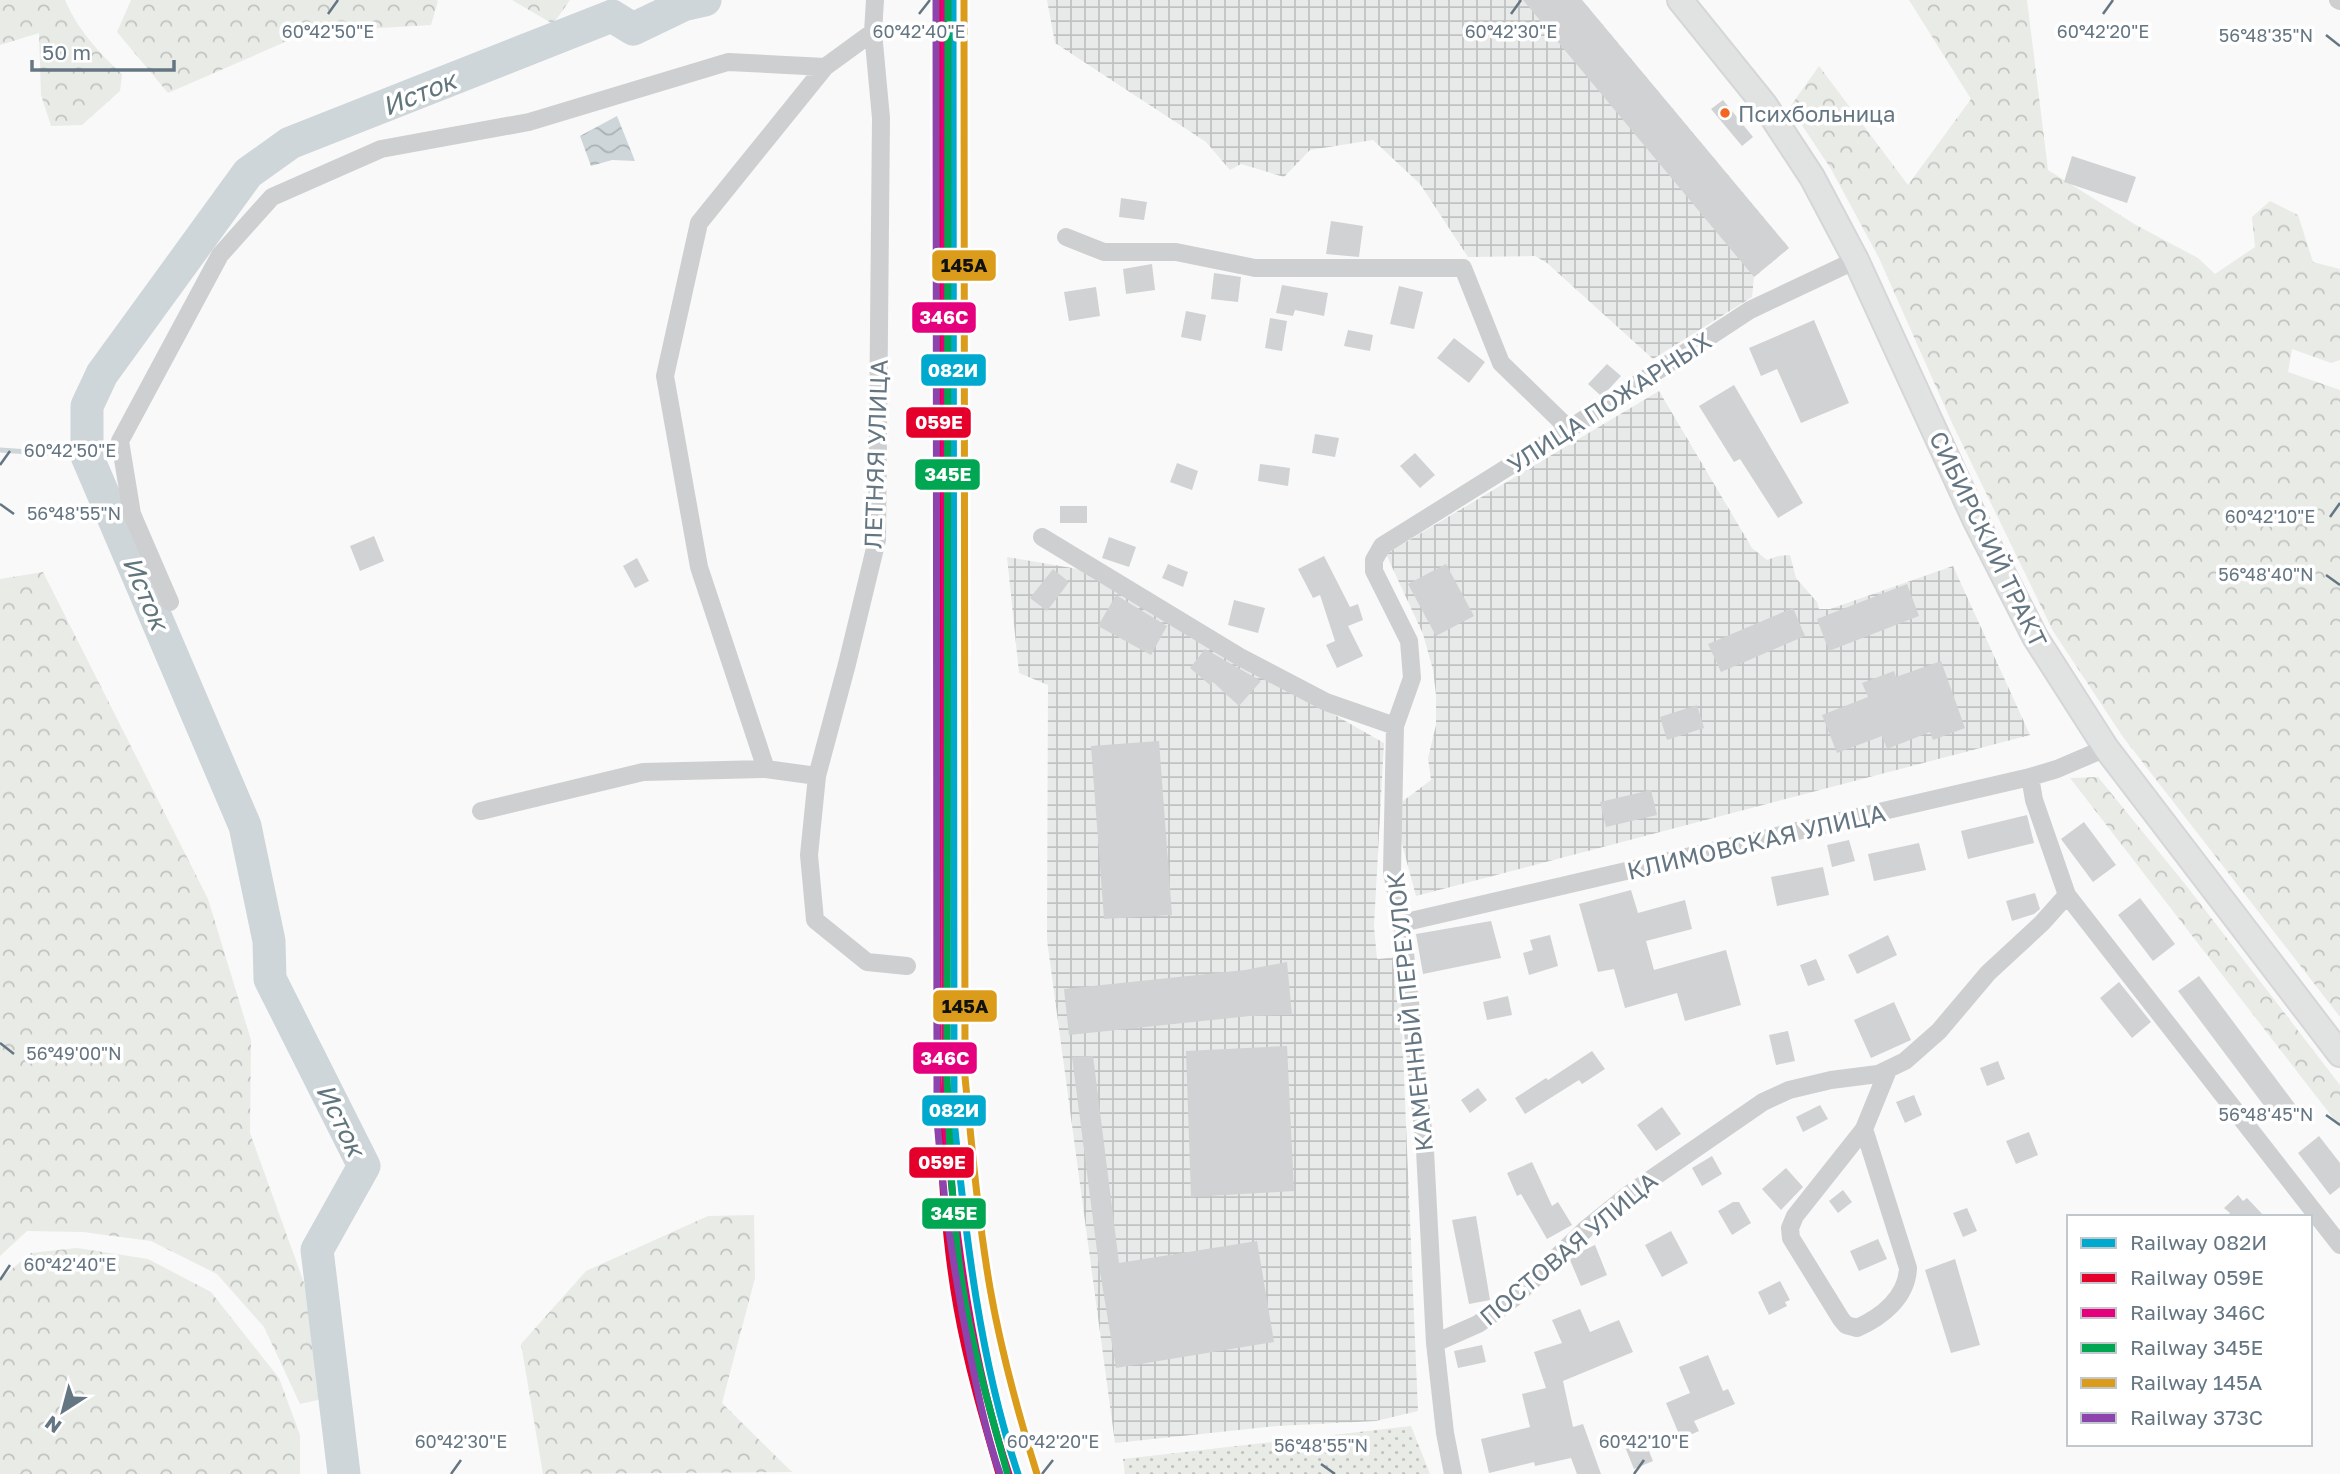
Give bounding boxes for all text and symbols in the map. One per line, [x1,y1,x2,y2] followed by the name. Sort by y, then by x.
[282,20,374,42] text: 60°42'50"E
[873,20,965,42] text: 60°42'40"E
[1465,20,1557,42] text: 60°42'30"E
[2057,20,2149,42] text: 60°42'20"E
[2219,24,2313,46] text: 56°48'35"N
[32,28,173,72] scale bar
[42,39,91,65] text: 50 m
[378,63,463,122] water label: Исток
[1738,100,1895,127] place label: Психбольница
[1718,106,1732,120] marker: Психбольница
[931,249,997,282] line badge: 145А
[941,253,988,276] text: 145А
[911,301,977,334] line badge: 346С
[919,305,969,328] text: 346С
[1502,325,1717,479] street label: УЛИЦА ПОЖАРНЫХ
[920,353,987,387] line badge: 082И
[928,358,978,381] text: 082И
[857,359,893,549] street label: ЛЕТНЯЯ УЛИЦА
[905,406,972,439] line badge: 059Е
[915,410,963,433] text: 059Е
[1924,426,2054,652] street label: СИБИРСКИЙ ТРАКТ
[24,439,116,461] text: 60°42'50"E
[914,458,981,491] line badge: 345Е
[925,462,972,485] text: 345Е
[27,502,121,524] text: 56°48'55"N
[2225,505,2315,527] text: 60°42'10"E
[117,552,176,637] water label: Исток
[2218,563,2314,585] text: 56°48'40"N
[1624,797,1888,885] street label: КЛИМОВСКАЯ УЛИЦА
[1380,871,1438,1153] street label: КАМЕННЫЙ ПЕРЕУЛОК
[932,989,998,1023] line badge: 145А
[942,994,989,1017] text: 145А
[912,1041,978,1075] line badge: 346С
[26,1042,122,1064] text: 56°49'00"N
[920,1046,970,1069] text: 346С
[310,1079,373,1164] water label: Исток
[921,1094,987,1127] line badge: 082И
[929,1098,979,1121] text: 082И
[2219,1103,2313,1125] text: 56°48'45"N
[908,1146,975,1179] line badge: 059Е
[918,1150,966,1173] text: 059Е
[1473,1165,1663,1331] street label: ПОСТОВАЯ УЛИЦА
[921,1197,987,1230] line badge: 345Е
[931,1201,978,1224] text: 345Е
[2067,1215,2312,1446] legend
[2130,1229,2267,1255] text: Railway 082И
[24,1253,116,1275] text: 60°42'40"E
[2130,1264,2264,1290] text: Railway 059Е
[2130,1299,2265,1325] text: Railway 346С
[2130,1334,2263,1360] text: Railway 345Е
[2130,1369,2262,1395] text: Railway 145А
[28,1376,98,1446] north arrow
[2130,1404,2263,1430] text: Railway 373C
[40,1412,65,1439] text: N
[415,1430,507,1452] text: 60°42'30"E
[1007,1430,1099,1452] text: 60°42'20"E
[1599,1430,1689,1452] text: 60°42'10"E
[1274,1434,1368,1456] text: 56°48'55"N

